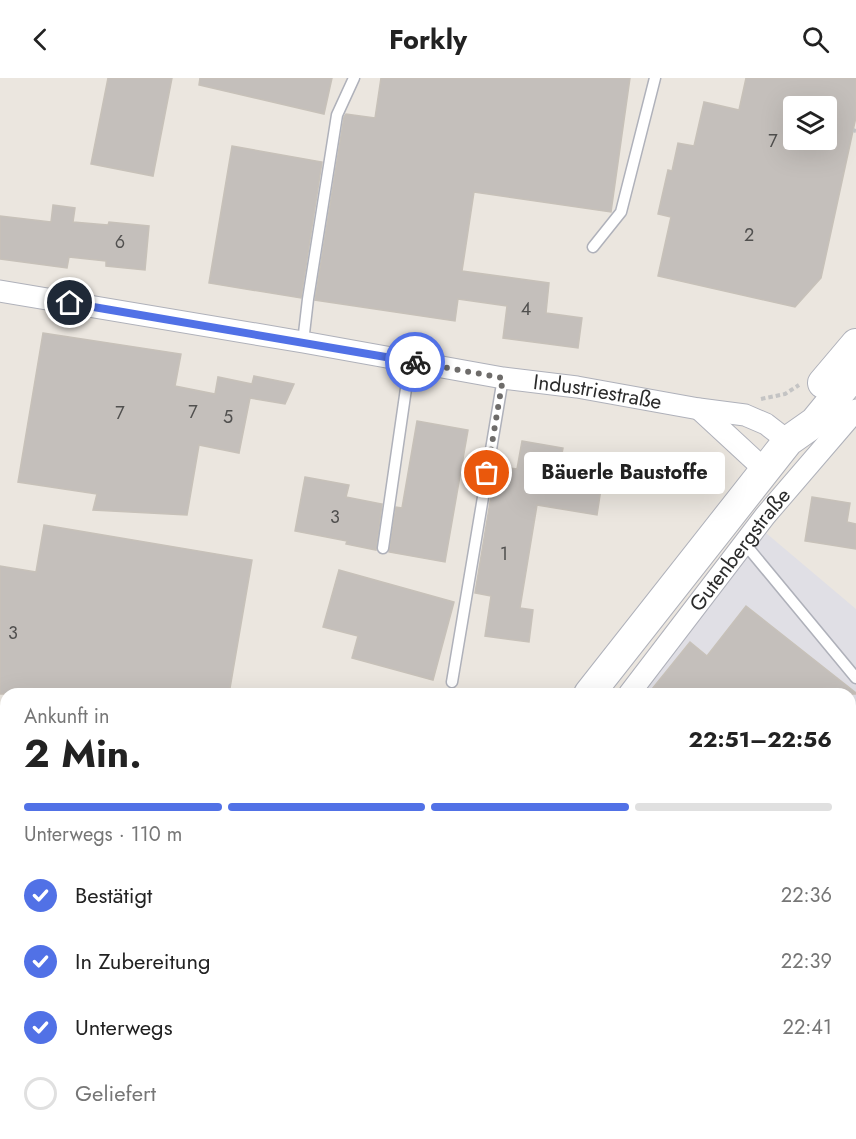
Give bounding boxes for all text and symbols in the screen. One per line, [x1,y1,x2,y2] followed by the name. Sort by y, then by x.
[389,20,467,59] text: Forkly
[24,23,57,56] icon: back
[799,23,832,56] icon: search
[783,96,837,150] map controls
[783,96,837,150] button: layers
[768,128,778,154] house number: 7
[744,222,754,248] house number: 2
[115,229,125,255] house number: 6
[44,277,95,328] pin
[53,286,86,319] icon: home
[521,296,531,322] house number: 4
[385,332,445,392] courier
[399,346,432,379] icon: bike
[532,367,664,417] street label: Industriestraße
[188,399,198,425] house number: 7
[115,400,125,426] house number: 7
[223,404,233,430] house number: 5
[461,447,512,498] pin
[523,452,724,494] callout: Bäuerle Baustoffe
[470,456,503,489] icon: bag
[541,458,708,487] text: Bäuerle Baustoffe
[682,481,798,618] street label: Gutenbergstraße
[330,504,340,530] house number: 3
[500,541,508,567] house number: 1
[8,620,18,646] house number: 3
[24,702,110,731] text: Ankunft in
[689,723,832,755] text: 22:51–22:56
[24,725,142,782] text: 2 Min.
[24,820,182,849] text: Unterwegs · 110 m
[24,879,57,912] icon: check
[75,879,152,911] text: Bestätigt
[781,881,832,910] text: 22:36
[24,945,57,978] icon: check
[75,945,210,977] text: In Zubereitung
[781,947,832,976] text: 22:39
[24,1011,57,1044] icon: check
[75,1011,173,1043] text: Unterwegs
[783,1013,832,1042] text: 22:41
[75,1077,156,1109] text: Geliefert

